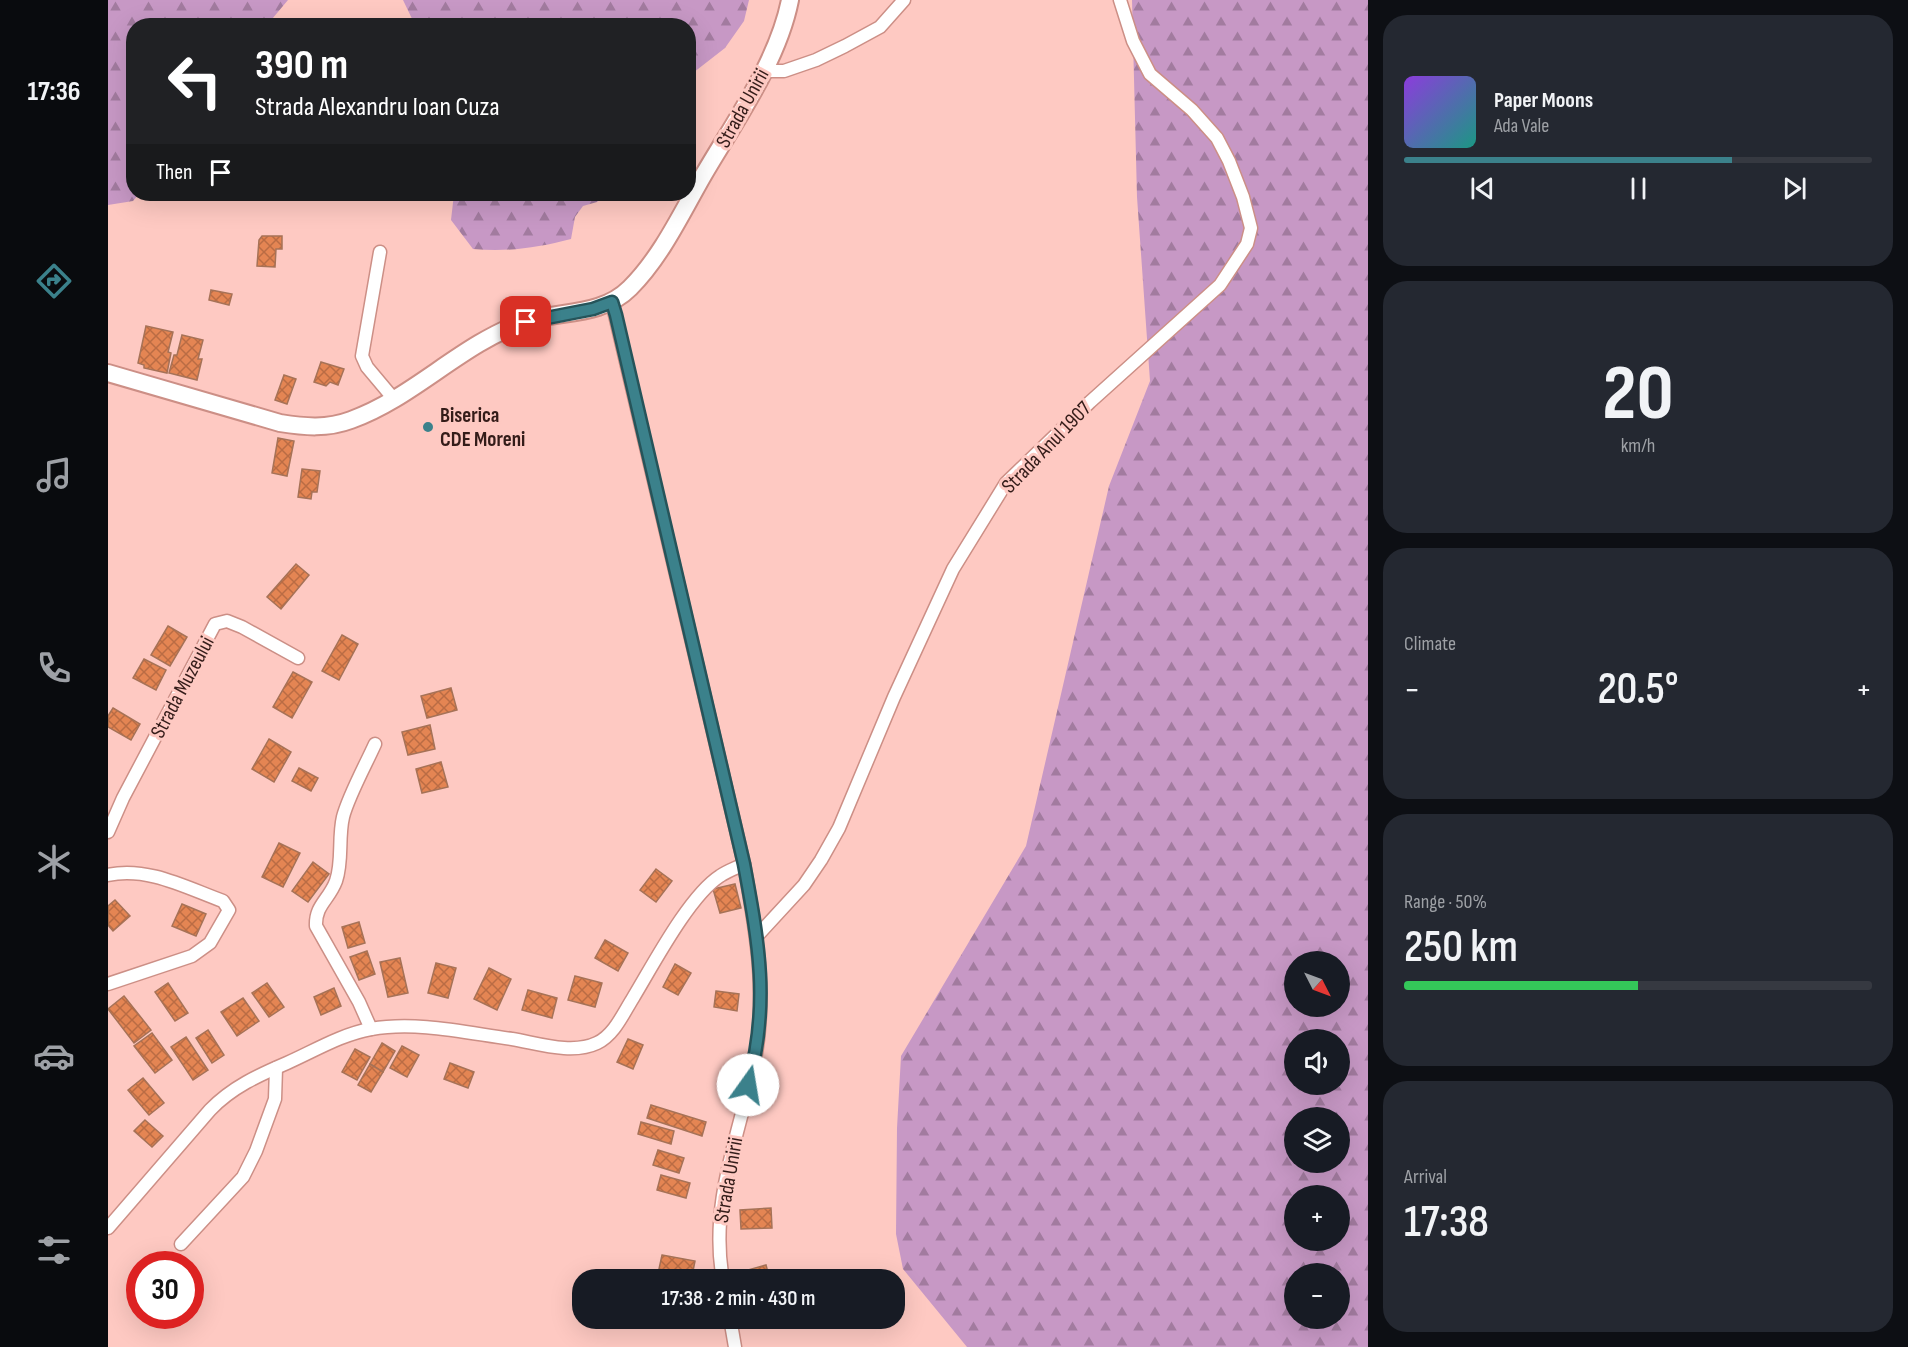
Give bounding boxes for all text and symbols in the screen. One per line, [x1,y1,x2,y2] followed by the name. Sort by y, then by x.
[255,40,348,91] text: 390 m
[156,42,234,120] icon: left
[711,64,774,152] street label: Strada Unirii
[28,76,80,108] text: 17:36
[1494,87,1593,114] text: Paper Moons
[255,91,500,123] text: Strada Alexandru Ioan Cuza
[1494,114,1549,138] text: Ada Vale
[204,156,237,189] icon: arrive
[156,159,192,186] text: Then
[1466,172,1499,205] icon: previous
[1622,172,1655,205] icon: pause
[1778,172,1811,205] icon: next
[33,260,75,302] icon: directions
[500,296,551,347] pin
[509,305,542,338] icon: arrive
[1602,348,1674,441] text: 20
[996,396,1097,499] street label: Strada Anul 1907
[440,403,525,452] place label: Biserica CDE Moreni
[421,420,435,434] marker: Biserica CDE Moreni
[1621,434,1655,458] text: km/h
[33,454,75,496] icon: music
[145,632,220,742] street label: Strada Muzeului
[1404,632,1456,656] text: Climate
[33,647,75,689] icon: phone
[1597,662,1679,717] text: 20.5°
[1404,670,1420,710] text: −
[1856,670,1872,710] text: +
[33,841,75,883] icon: climate
[1404,890,1487,914] text: Range · 50%
[1404,920,1518,975] text: 250 km
[1284,951,1350,1017] north arrow
[1284,951,1350,1329] map controls
[1284,1029,1350,1095] button: sound
[33,1035,75,1077] icon: car
[716,1053,780,1117] position arrow
[1284,1107,1350,1173] button: layers
[709,1135,748,1225] street label: Strada Unirii
[1404,1165,1447,1189] text: Arrival
[1284,1185,1350,1251] button: +
[1404,1195,1489,1250] text: 17:38
[33,1229,75,1271] icon: filters
[126,1251,204,1329] speed limit sign: 30
[1284,1263,1350,1329] button: −
[662,1285,815,1312] text: 17:38 · 2 min · 430 m

